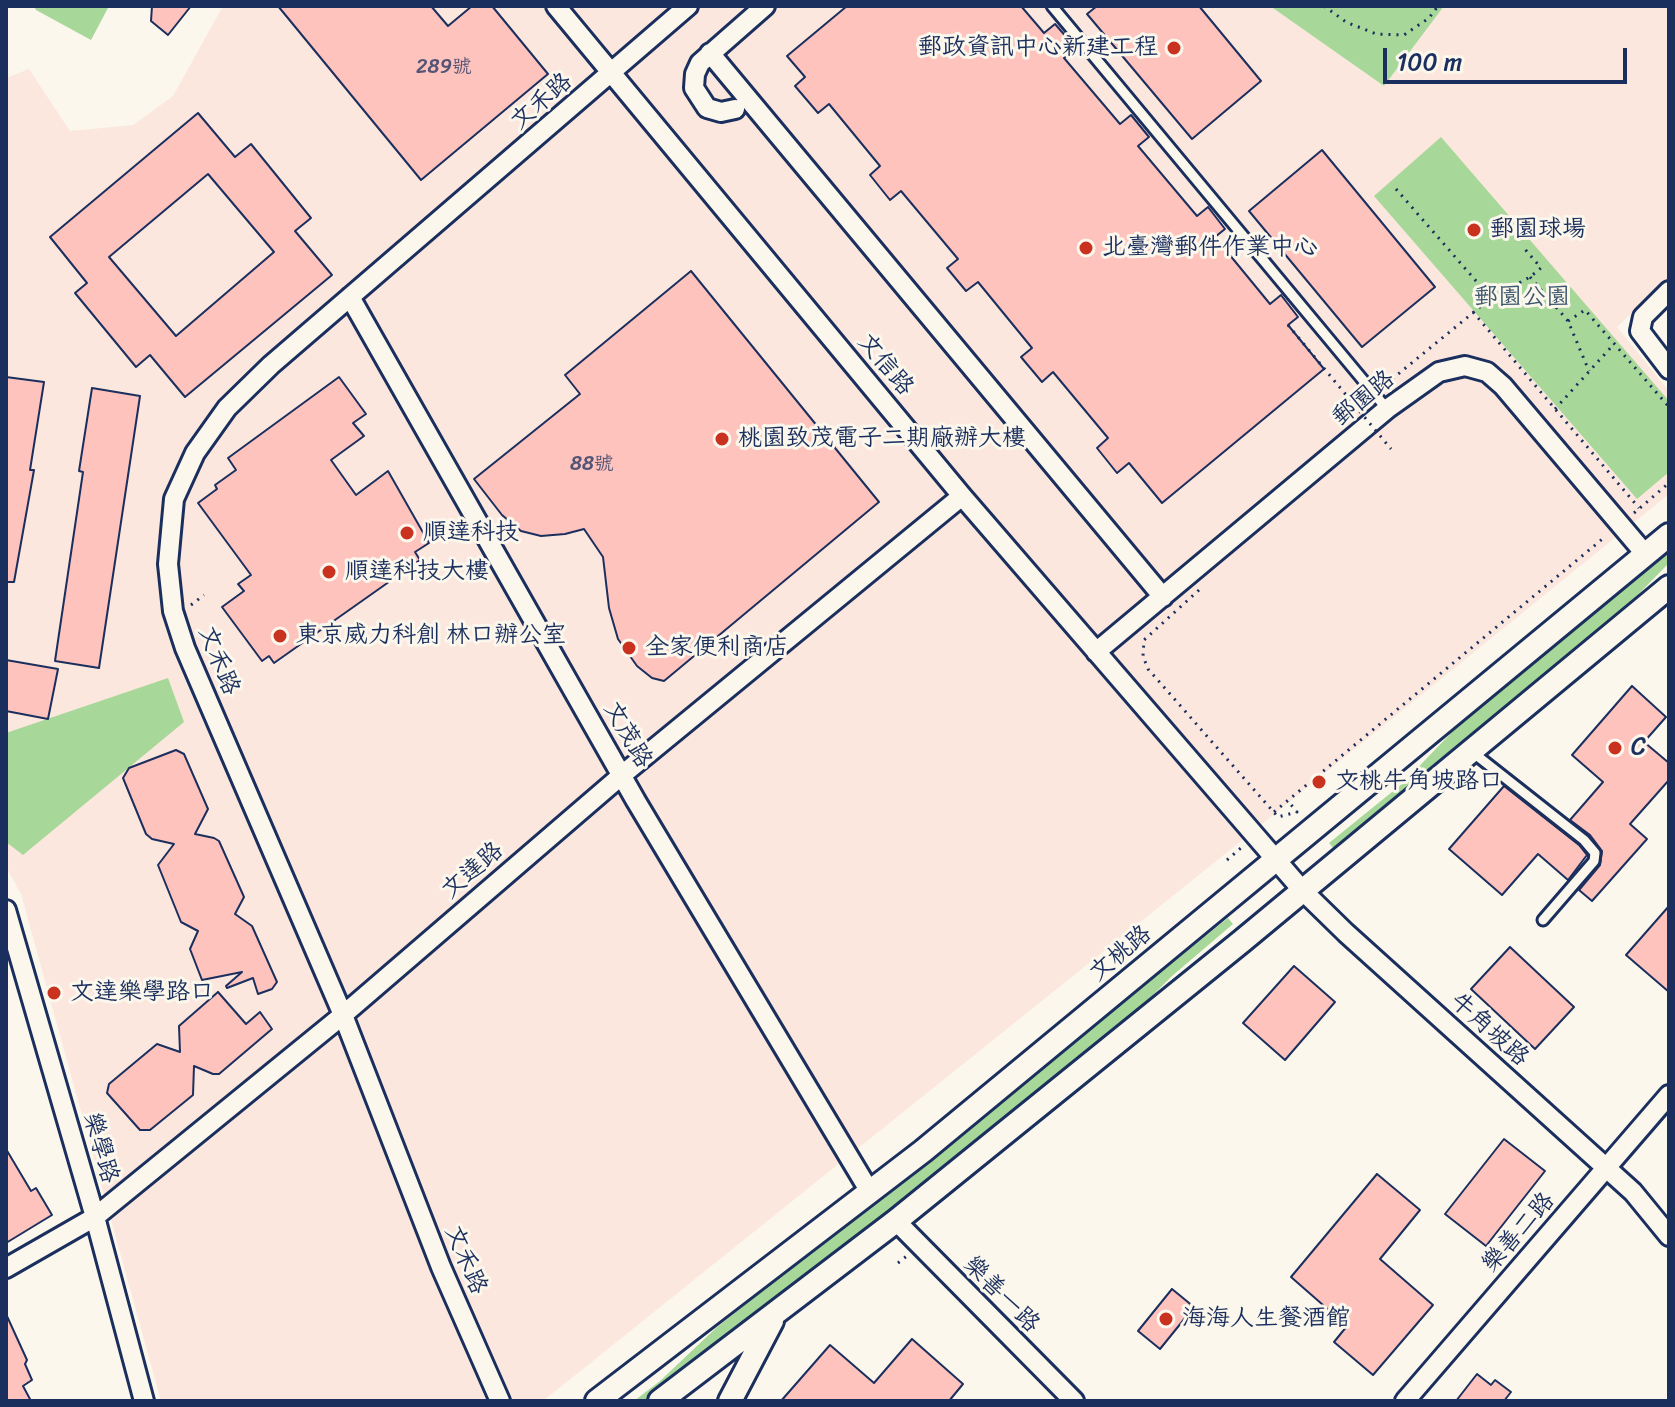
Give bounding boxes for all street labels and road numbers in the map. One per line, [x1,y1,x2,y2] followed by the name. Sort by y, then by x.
[505,68,579,136] street label: 文禾路
[851,328,919,402] street label: 文信路
[1327,365,1401,433] street label: 郵園路
[191,622,245,700] street label: 文禾路
[597,697,657,773] street label: 文茂路
[436,837,510,905] street label: 文達路
[1084,920,1158,988] street label: 文桃路
[1444,987,1534,1073] street label: 牛角坡路
[76,1109,124,1187] street label: 樂學路
[1477,1187,1561,1279] street label: 樂善二路
[438,1221,492,1299] street label: 文禾路
[957,1251,1045,1339] street label: 樂善一路

